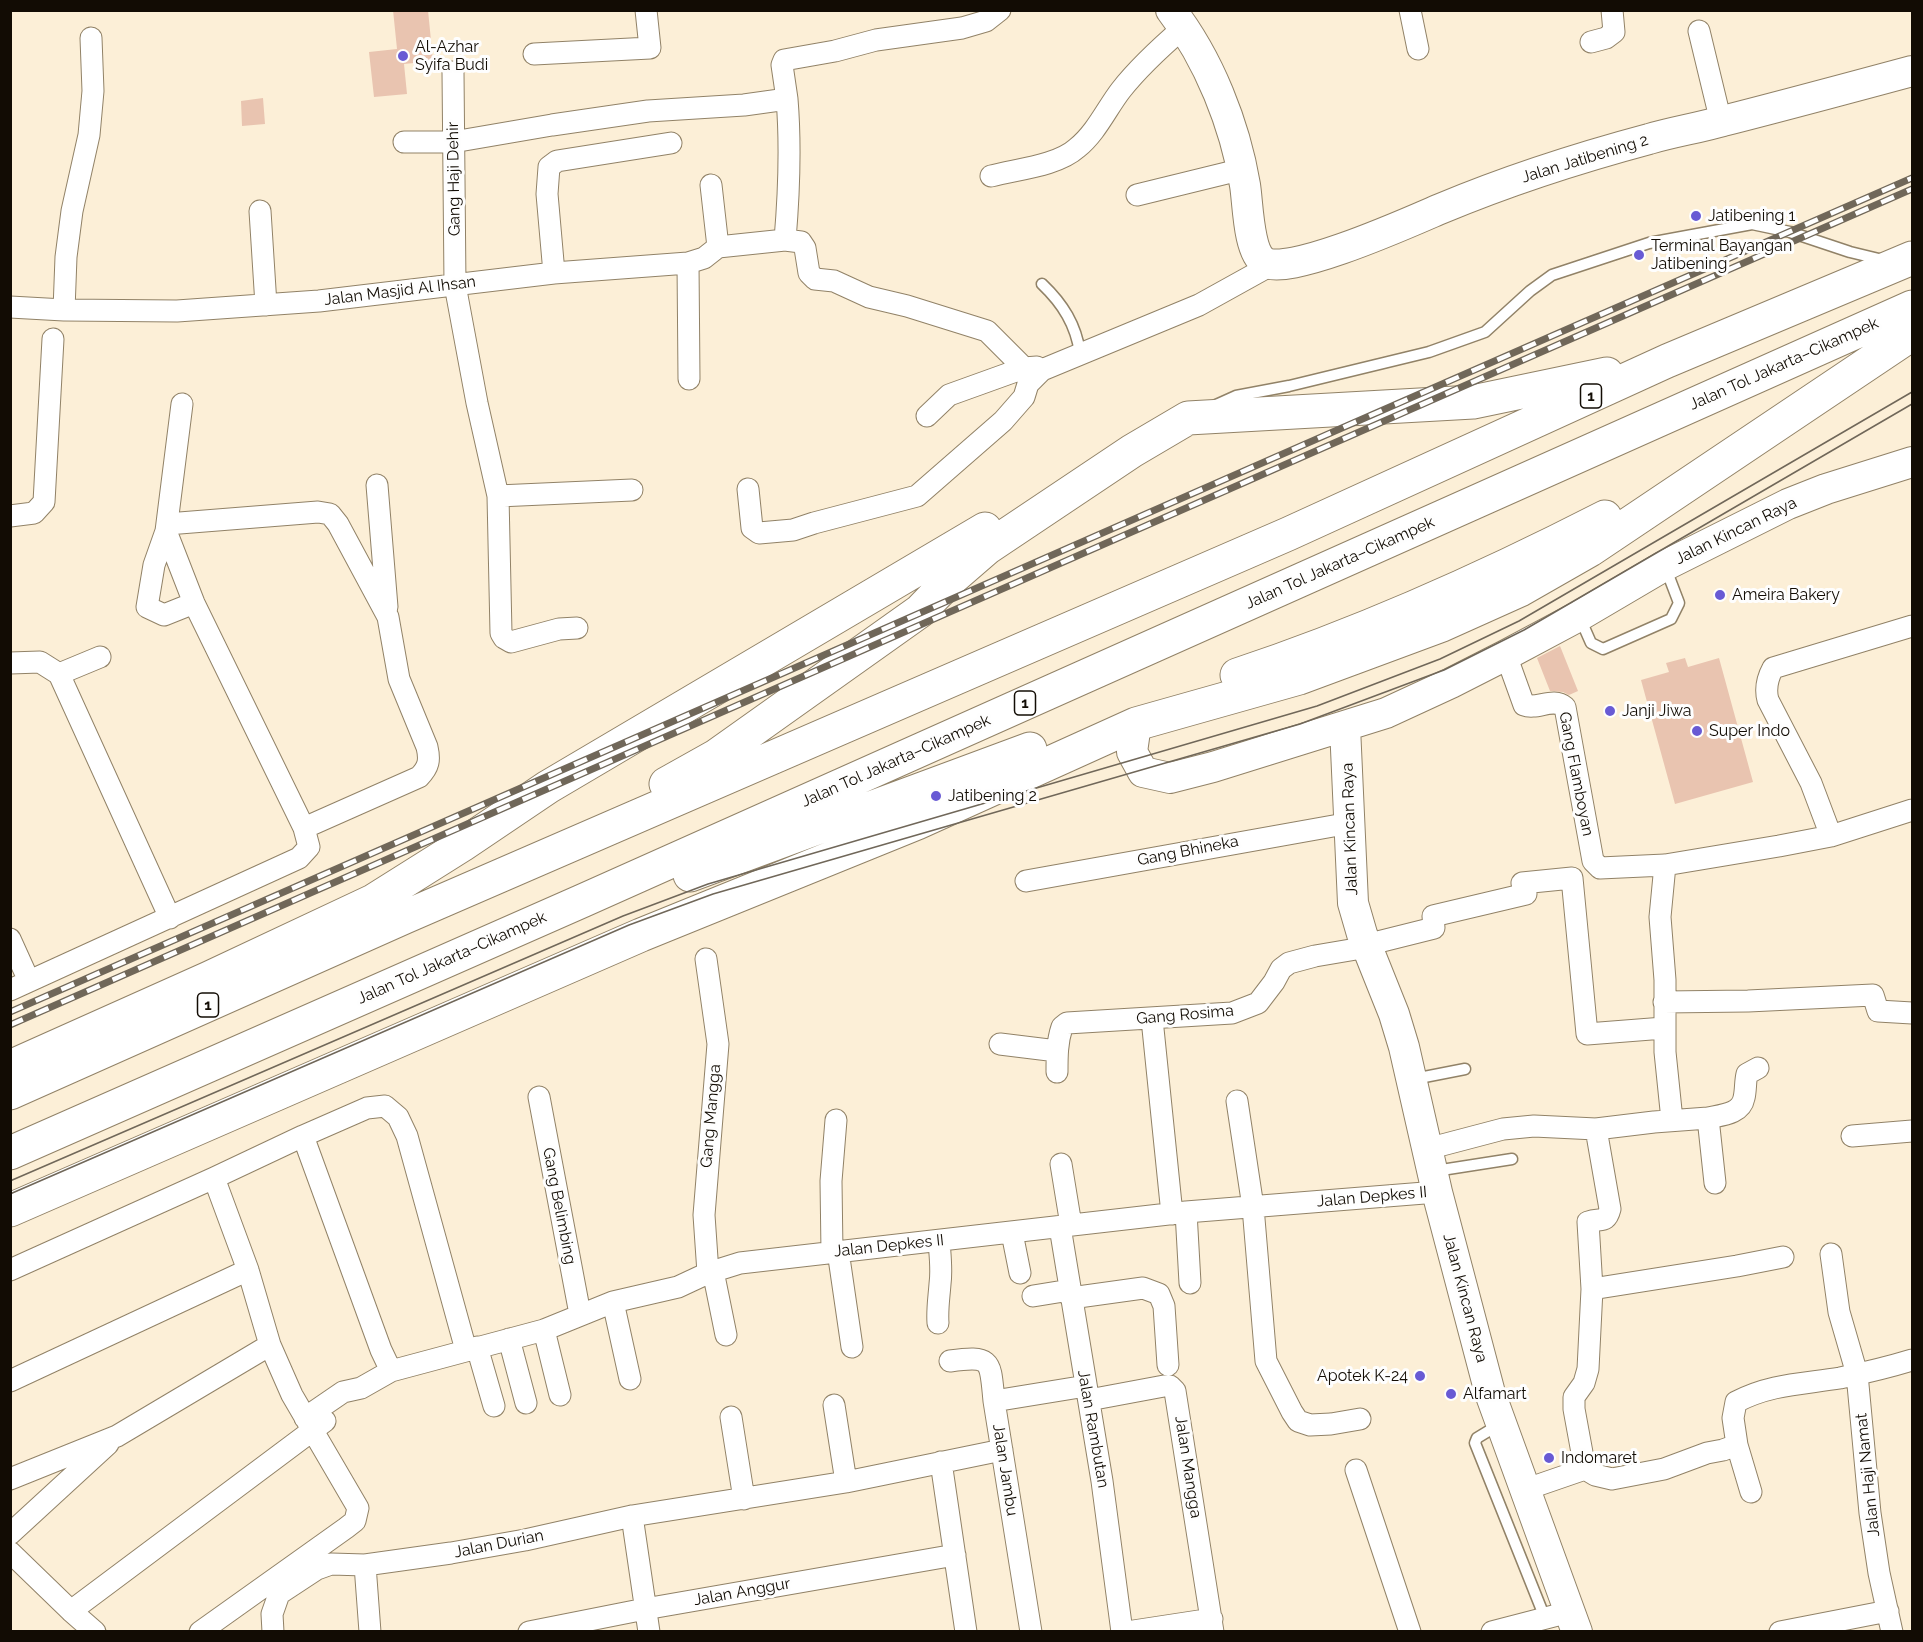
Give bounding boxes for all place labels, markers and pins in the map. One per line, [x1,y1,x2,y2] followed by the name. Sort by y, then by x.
[415,37,488,75] place label: Al-Azhar Syifa Budi
[396,49,410,63] marker: Al-Azhar Syifa Budi
[1708,206,1795,226] place label: Jatibening 1
[1689,209,1703,223] marker: Jatibening 1
[1651,236,1792,274] place label: Terminal Bayangan Jatibening
[1632,248,1646,262] marker: Terminal Bayangan Jatibening
[1732,585,1840,605] place label: Ameira Bakery
[1713,588,1727,602] marker: Ameira Bakery
[1622,701,1691,721] place label: Janji Jiwa
[1603,704,1617,718] marker: Janji Jiwa
[1709,721,1790,741] place label: Super Indo
[1690,724,1704,738] marker: Super Indo
[948,786,1037,806] place label: Jatibening 2
[929,789,943,803] marker: Jatibening 2
[1317,1366,1408,1386] place label: Apotek K-24
[1413,1369,1427,1383] marker: Apotek K-24
[1463,1384,1527,1404] place label: Alfamart
[1444,1387,1458,1401] marker: Alfamart
[1561,1448,1637,1468] place label: Indomaret
[1542,1451,1556,1465] marker: Indomaret

